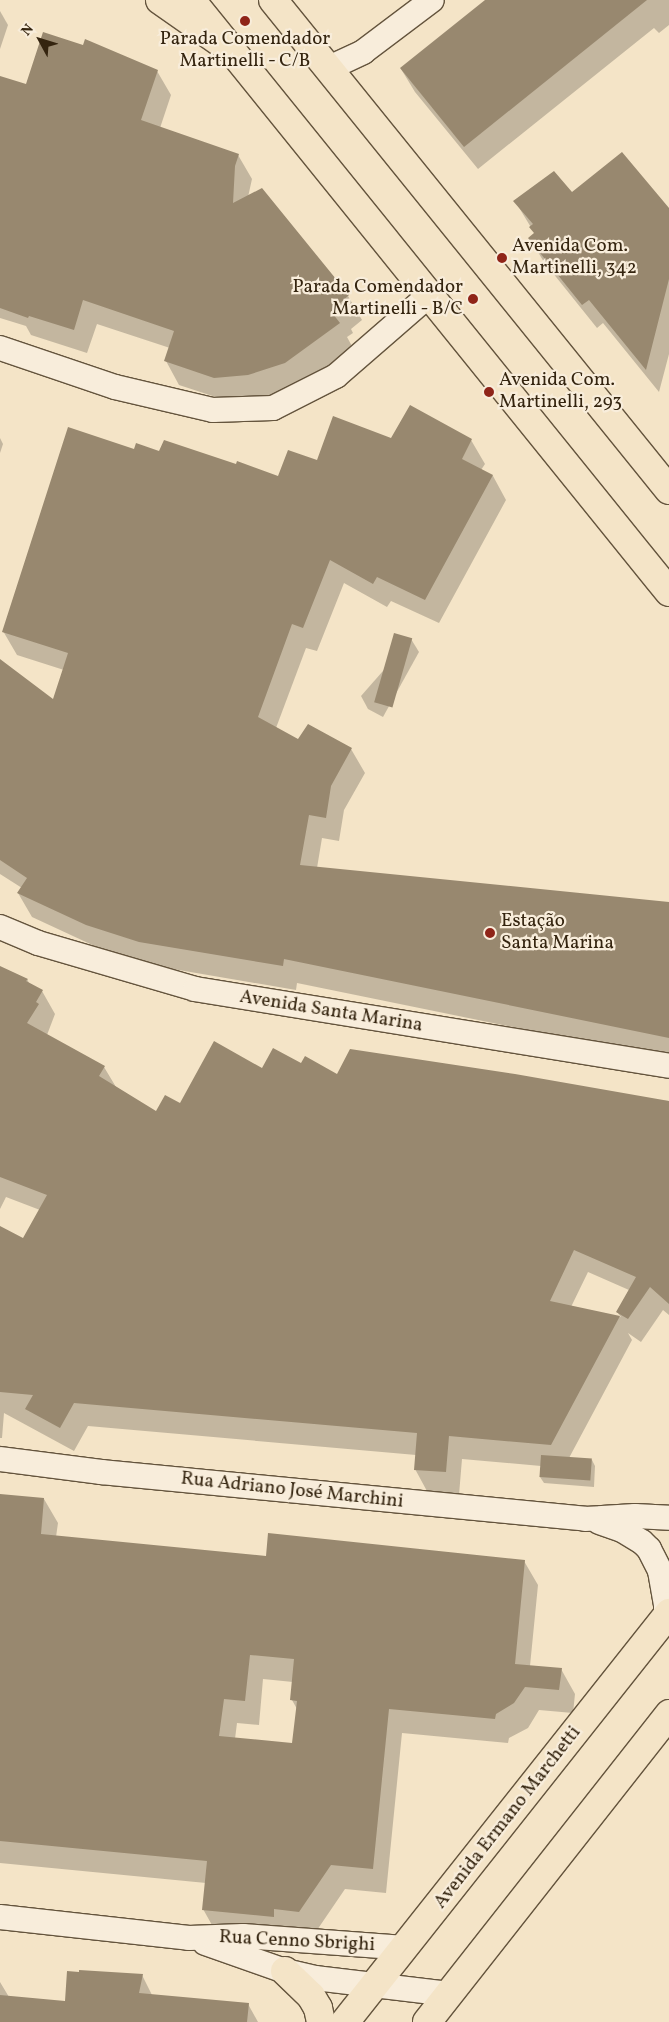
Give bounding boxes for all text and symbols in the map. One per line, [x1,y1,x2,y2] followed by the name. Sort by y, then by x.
[15,15,65,65] north arrow
[239,15,251,27] marker: Parada Comendador Martinelli - C/B
[17,20,39,40] text: N
[160,29,330,73] place label: Parada Comendador Martinelli - C/B
[512,236,637,280] place label: Avenida Com. Martinelli, 342
[496,252,508,264] marker: Avenida Com. Martinelli, 342
[292,277,463,321] place label: Parada Comendador Martinelli - B/C
[467,293,479,305] marker: Parada Comendador Martinelli - B/C
[499,370,622,414] place label: Avenida Com. Martinelli, 293
[483,386,495,398] marker: Avenida Com. Martinelli, 293
[501,911,614,955] place label: Estação Santa Marina
[483,926,497,940] marker: Estação Santa Marina
[238,986,424,1038] street label: Avenida Santa Marina
[180,1468,404,1514] street label: Rua Adriano José Marchini
[430,1722,586,1914] street label: Avenida Ermano Marchetti
[218,1927,376,1957] street label: Rua Cenno Sbrighi

